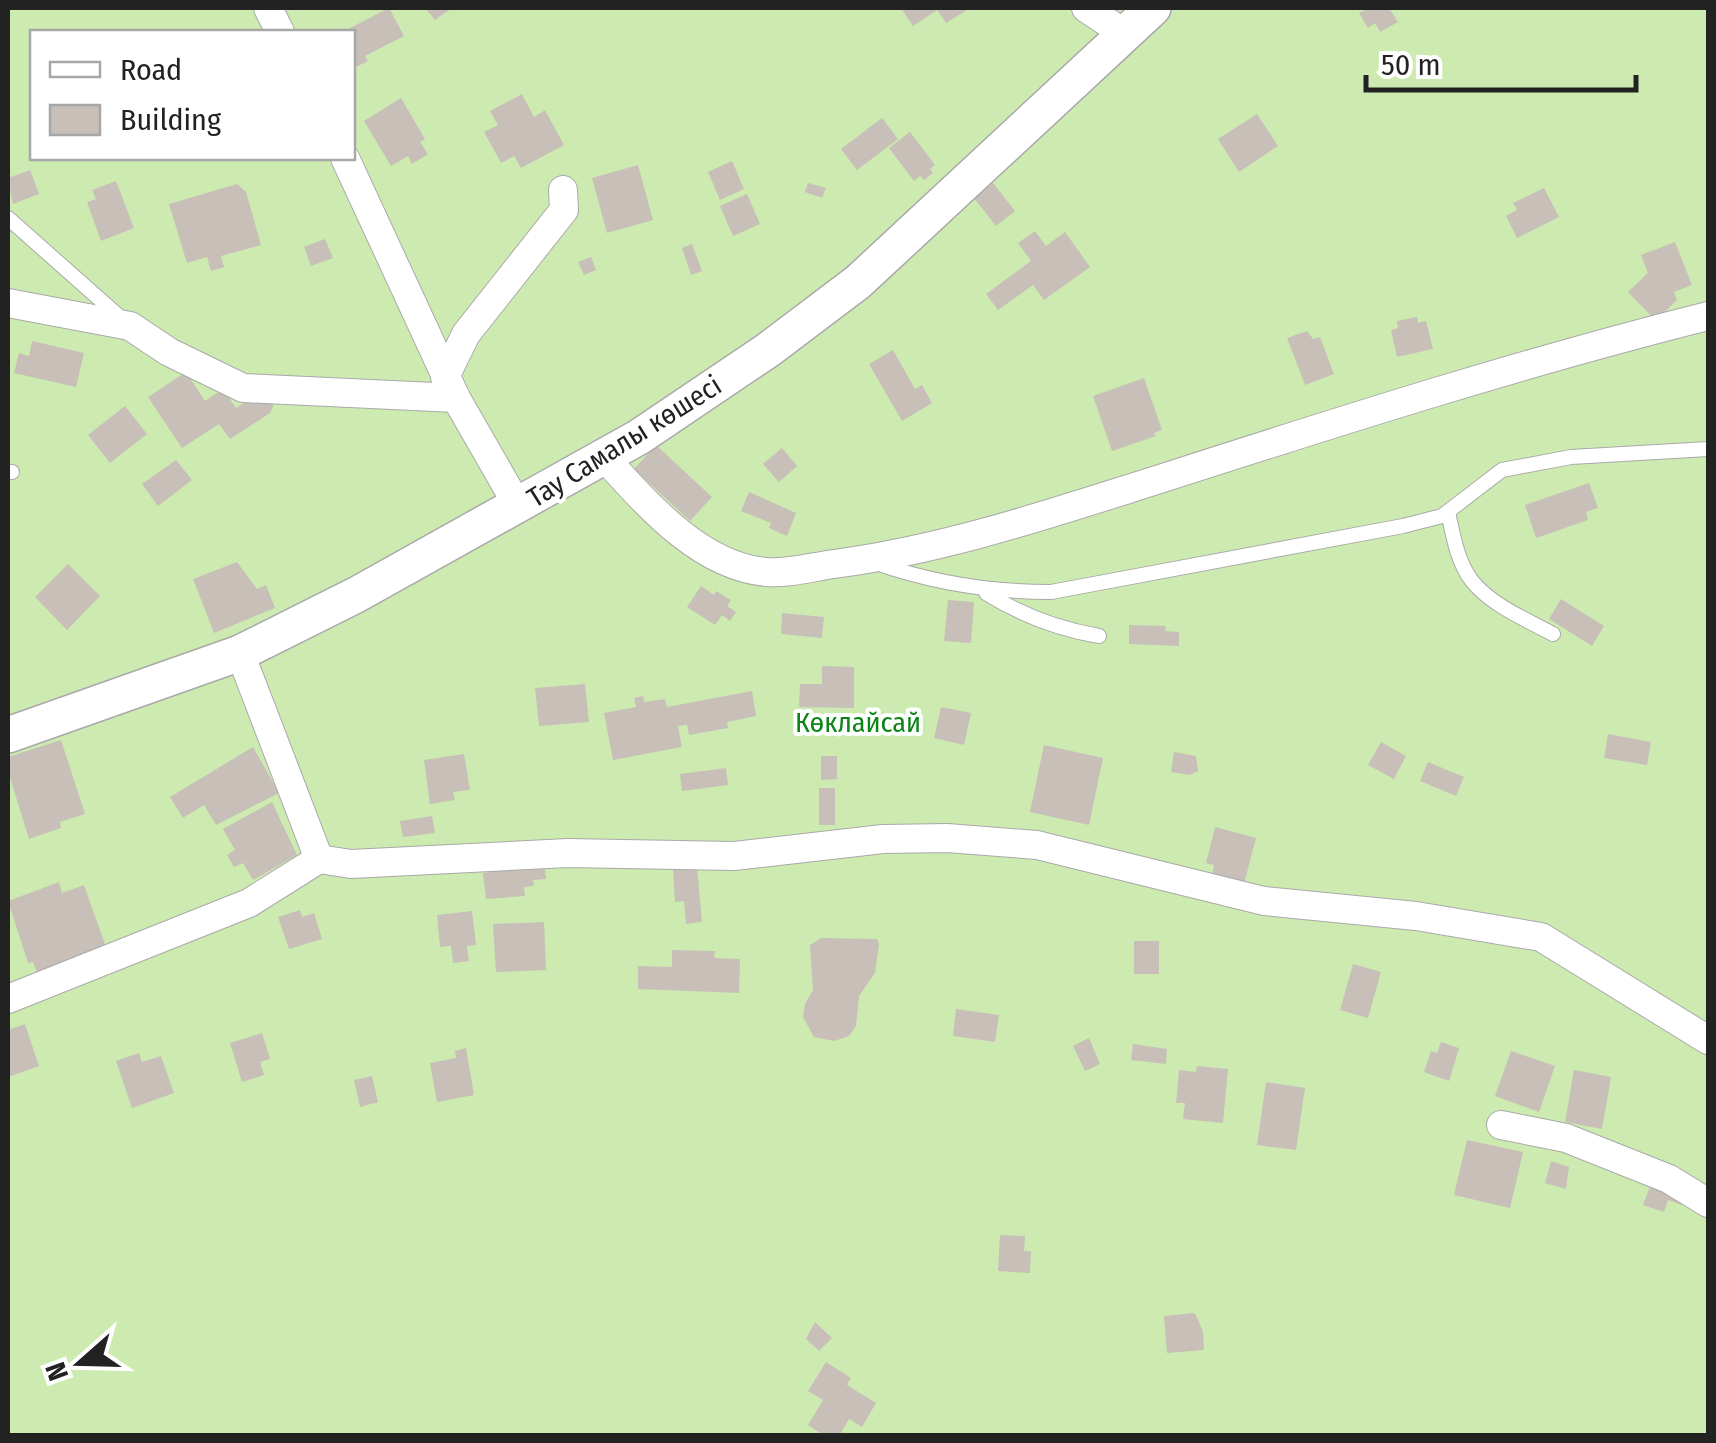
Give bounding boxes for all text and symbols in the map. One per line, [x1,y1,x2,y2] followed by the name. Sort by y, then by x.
[30,30,355,160] legend
[1366,30,1636,92] scale bar
[1381,47,1441,83] text: 50 m
[120,52,182,88] text: Road
[120,102,222,138] text: Building
[521,368,727,514] street label: Тау Самалы көшесі
[795,706,921,739] park label: Көклайсай
[30,1313,130,1413] north arrow
[39,1358,75,1385] text: N

